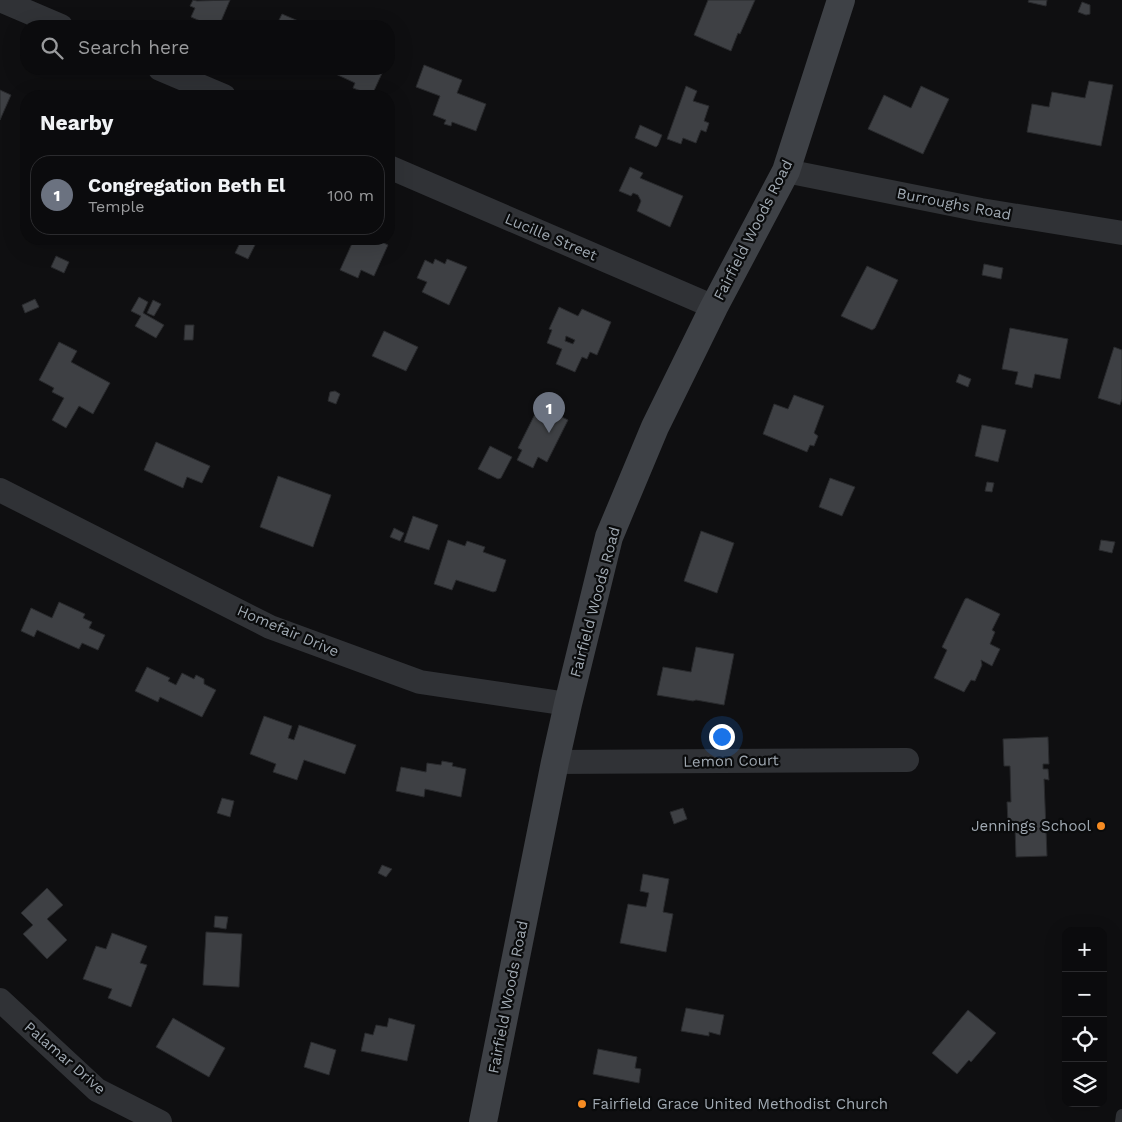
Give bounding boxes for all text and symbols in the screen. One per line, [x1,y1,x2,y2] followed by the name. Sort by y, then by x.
[20,20,395,75] search box
[38,34,66,62] icon: search
[78,36,189,59] text: Search here
[40,110,113,135] text: Nearby
[710,157,796,303] street label: Fairfield Woods Road
[88,174,285,197] text: Congregation Beth El
[895,184,1013,224] street label: Burroughs Road
[54,186,60,205] text: 1
[327,186,374,205] text: 100 m
[88,197,145,216] text: Temple
[502,209,601,265] street label: Lucille Street
[533,392,565,433] pin: 1
[566,525,624,679] street label: Fairfield Woods Road
[234,601,342,661] street label: Homefair Drive
[709,724,735,750] your location
[683,751,780,771] street label: Lemon Court
[971,817,1091,835] place label: Jennings School
[1095,820,1107,832] marker: Jennings School
[484,919,532,1075] street label: Fairfield Woods Road
[1062,927,1107,1107] map controls
[1062,927,1107,972] button: +
[1062,972,1107,1017] button: −
[1062,1017,1107,1062] button: locate
[21,1018,109,1098] street label: Palamar Drive
[1062,1062,1107,1107] button: layers
[592,1095,888,1113] place label: Fairfield Grace United Methodist Church
[576,1098,588,1110] marker: Fairfield Grace United Methodist Church

